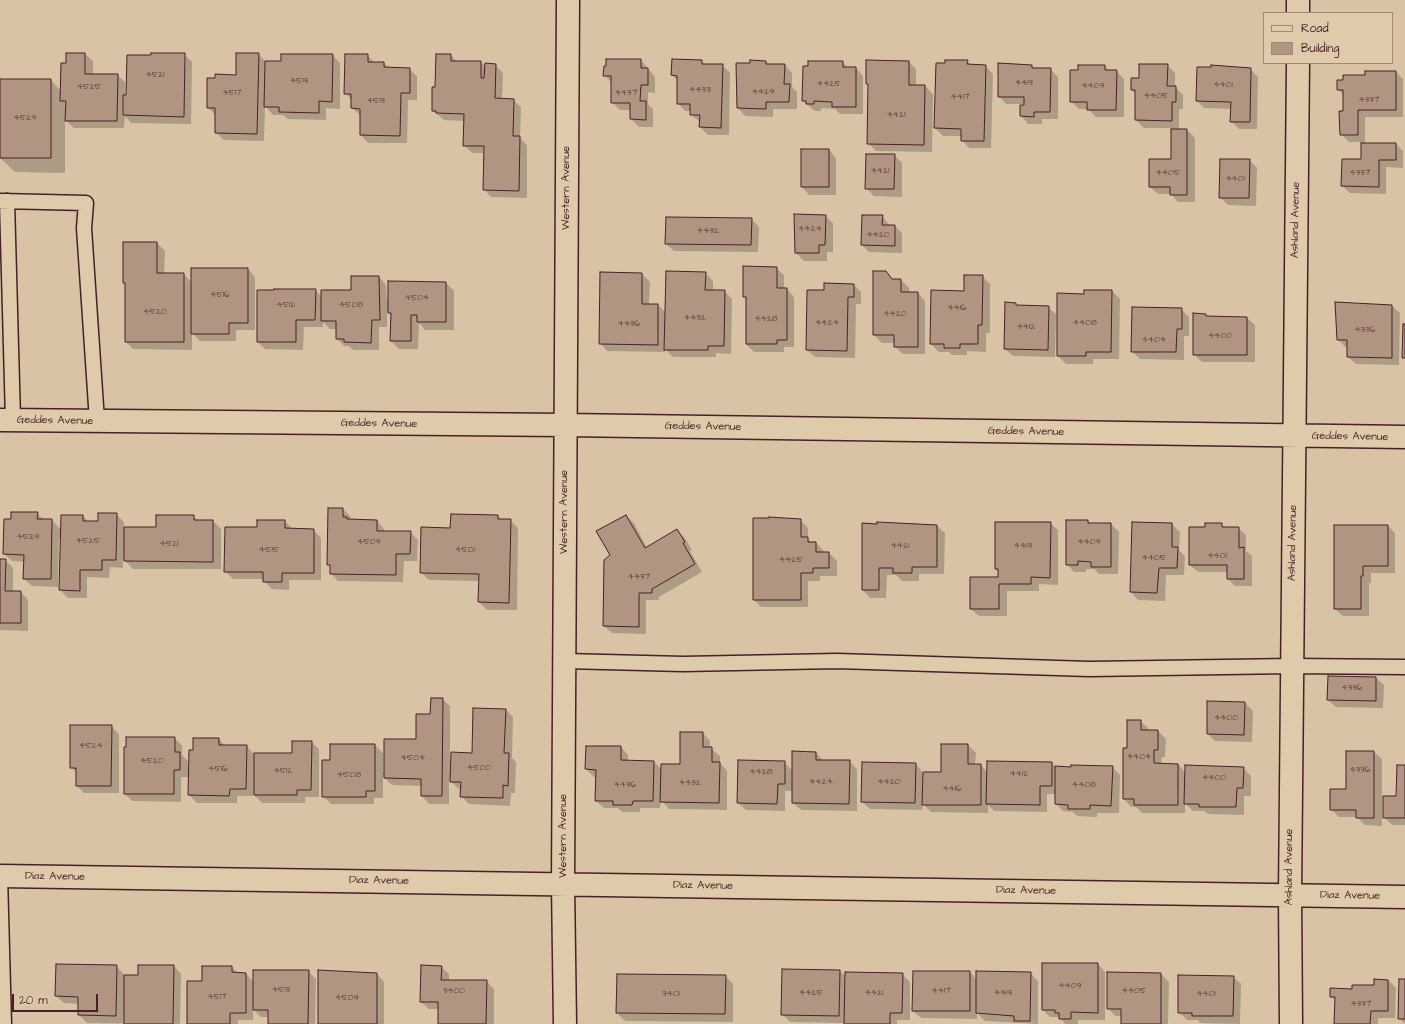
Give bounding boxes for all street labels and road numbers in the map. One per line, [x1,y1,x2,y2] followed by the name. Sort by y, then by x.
[560,146,574,230] street label: Western Avenue
[1289,182,1303,258] street label: Ashland Avenue
[17,414,93,428] street label: Geddes Avenue
[341,417,417,431] street label: Geddes Avenue
[665,420,741,434] street label: Geddes Avenue
[988,425,1064,439] street label: Geddes Avenue
[1312,430,1388,444] street label: Geddes Avenue
[558,470,572,554] street label: Western Avenue
[1286,505,1300,581] street label: Ashland Avenue
[557,794,571,878] street label: Western Avenue
[1283,829,1297,905] street label: Ashland Avenue
[25,870,85,884] street label: Diaz Avenue
[349,874,409,888] street label: Diaz Avenue
[673,879,733,893] street label: Diaz Avenue
[996,884,1056,898] street label: Diaz Avenue
[1320,889,1380,903] street label: Diaz Avenue

